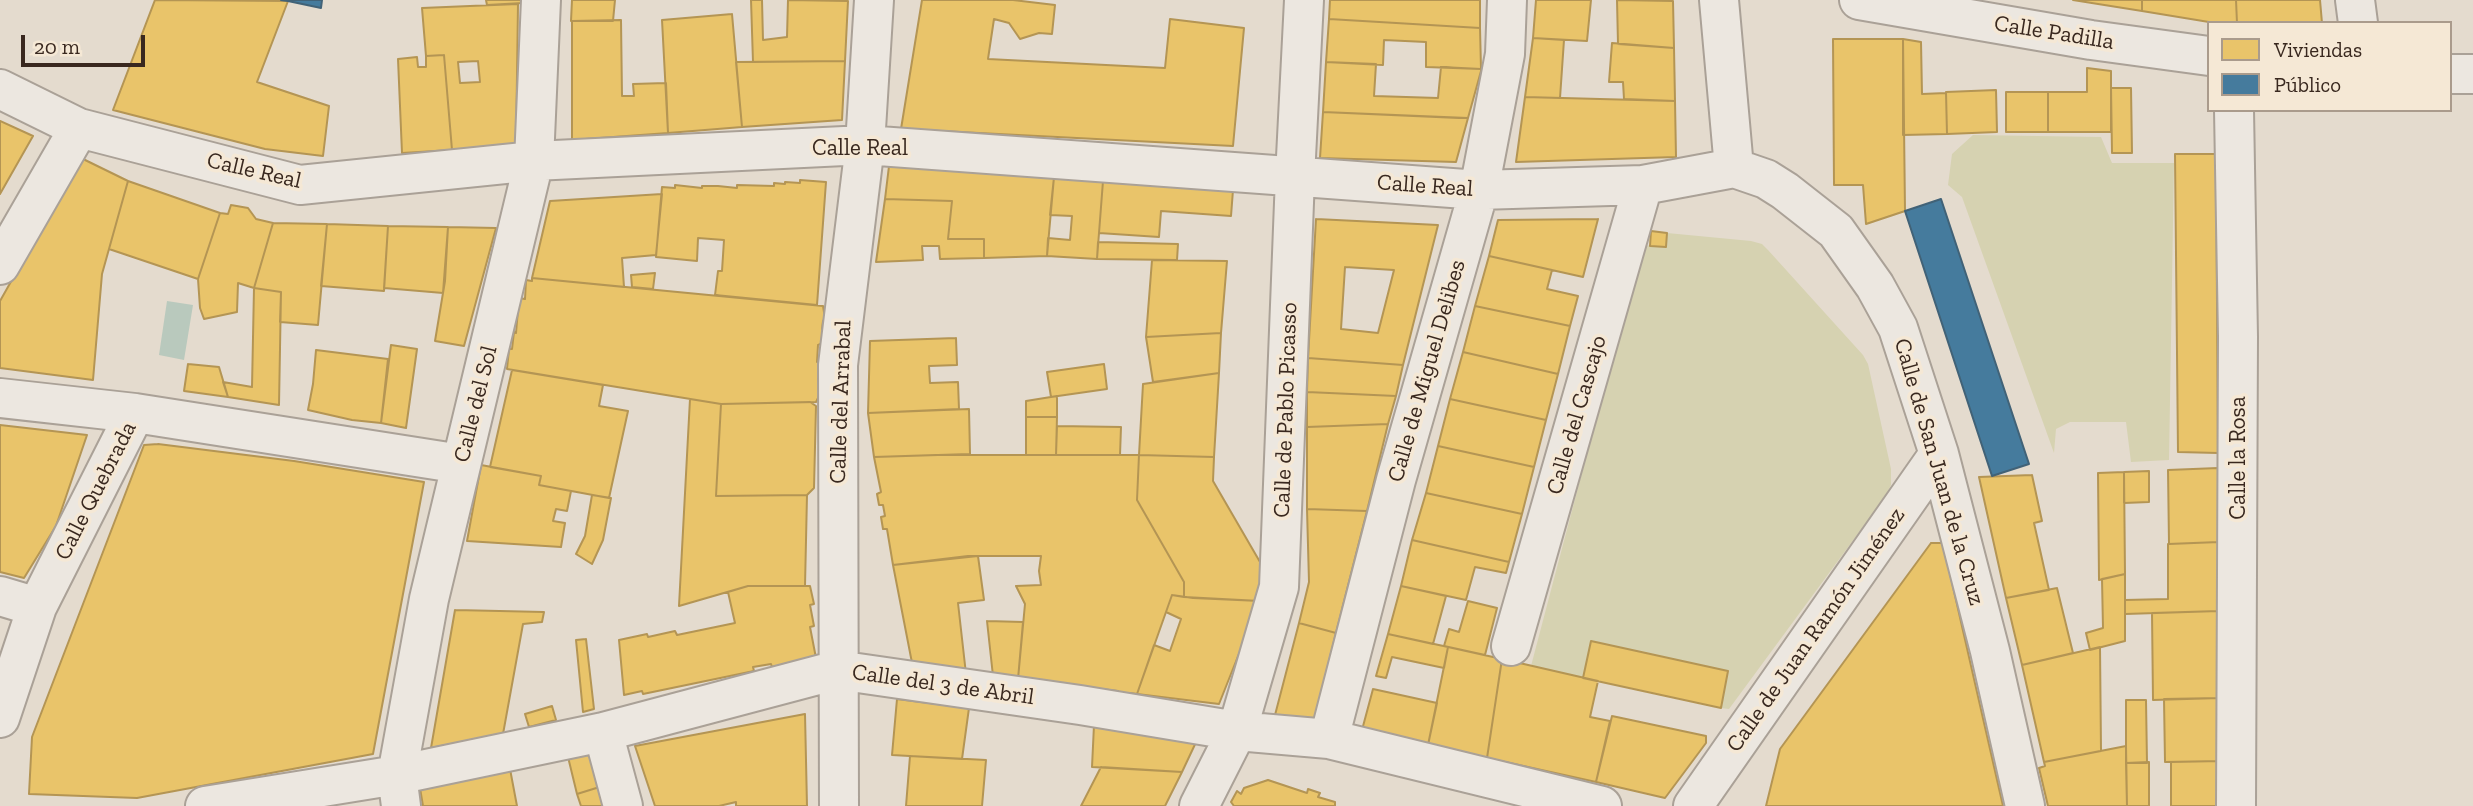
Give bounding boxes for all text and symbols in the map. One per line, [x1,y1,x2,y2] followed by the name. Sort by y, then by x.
[1992,10,2116,56] street label: Calle Padilla
[24,21,149,65] scale bar
[2207,21,2452,112] legend
[34,34,80,59] text: 20 m
[2274,37,2362,62] text: Viviendas
[2274,72,2341,97] text: Público
[812,134,908,162] street label: Calle Real
[204,147,304,195] street label: Calle Real
[1376,169,1474,203] street label: Calle Real
[1382,257,1472,485] street label: Calle de Miguel Delibes
[1268,302,1304,518] street label: Calle de Pablo Picasso
[824,320,858,484] street label: Calle del Arrabal
[1541,332,1613,498] street label: Calle del Cascajo
[1888,335,1990,609] street label: Calle de San Juan de la Cruz
[448,343,504,465] street label: Calle del Sol
[2224,396,2252,520] street label: Calle la Rosa
[49,417,143,565] street label: Calle Quebrada
[1721,502,1911,758] street label: Calle de Juan Ramón Jiménez
[850,659,1036,711] street label: Calle del 3 de Abril

